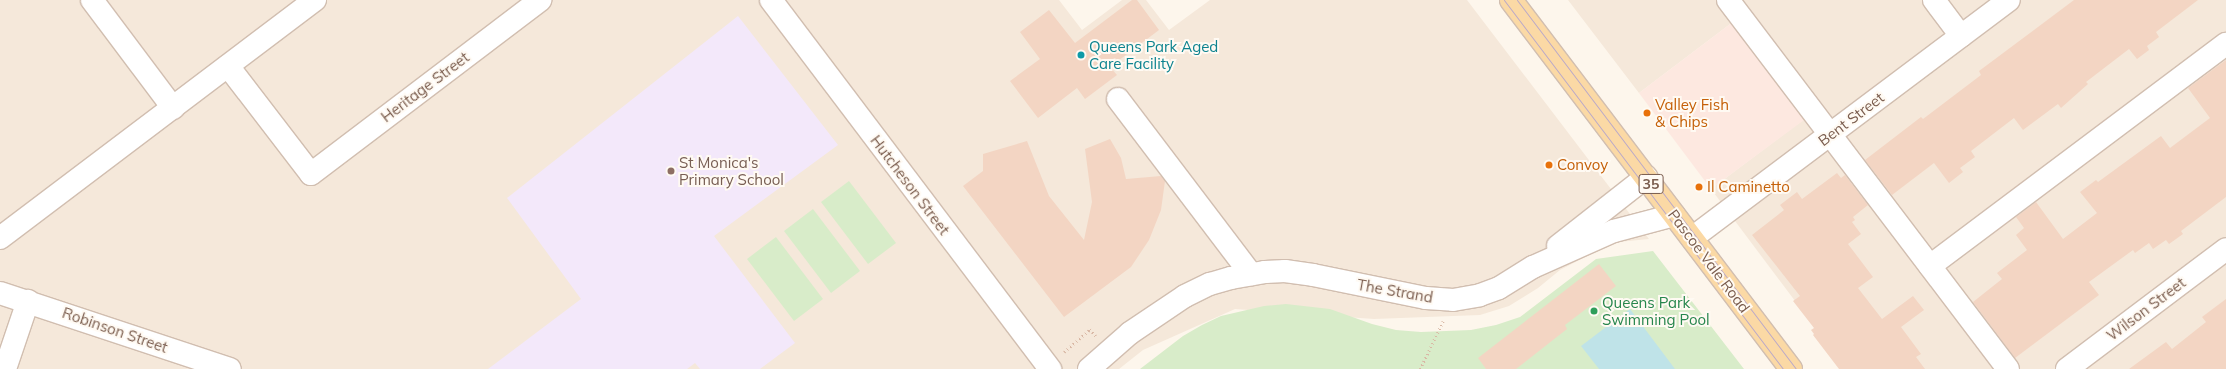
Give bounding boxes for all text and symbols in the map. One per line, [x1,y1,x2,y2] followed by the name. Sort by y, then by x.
[1089,37,1218,72] place label: Queens Park Aged Care Facility
[377,48,473,126] street label: Heritage Street
[1076,50,1086,60] marker: Queens Park Aged Care Facility
[1815,88,1887,150] street label: Bent Street
[1655,95,1729,130] place label: Valley Fish & Chips
[1642,108,1652,118] marker: Valley Fish & Chips
[867,132,953,238] street label: Hutcheson Street
[679,153,784,188] place label: St Monica's Primary School
[1557,156,1608,174] place label: Convoy
[1544,160,1554,170] marker: Convoy
[666,166,676,176] marker: St Monica's Primary School
[1638,172,1664,196] road number: 35
[1707,178,1790,196] place label: Il Caminetto
[1694,182,1704,192] marker: Il Caminetto
[1664,206,1754,316] street label: Pascoe Vale Road
[2103,274,2189,344] street label: Wilson Street
[1356,275,1434,307] street label: The Strand
[1602,293,1710,328] place label: Queens Park Swimming Pool
[60,304,170,356] street label: Robinson Street
[1589,306,1599,316] marker: Queens Park Swimming Pool

